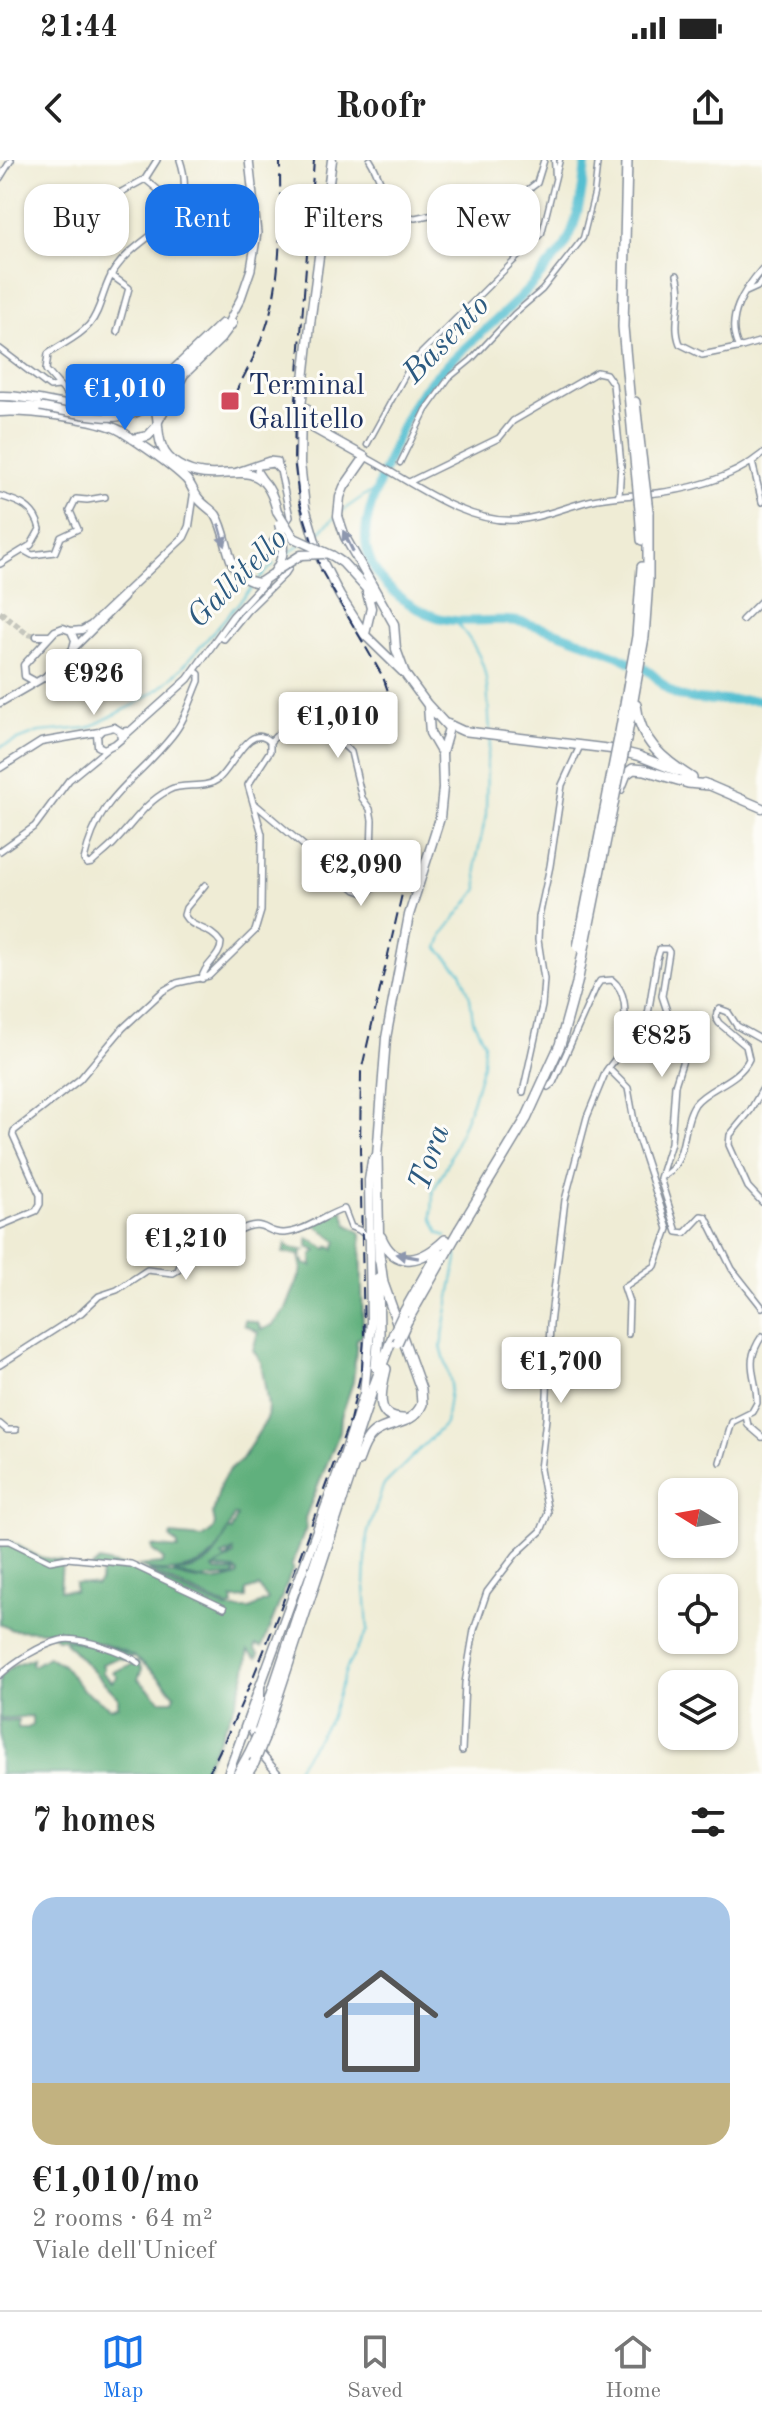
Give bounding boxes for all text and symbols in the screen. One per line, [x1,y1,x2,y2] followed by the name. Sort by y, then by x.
[40,13,118,43] text: 21:44
[32,86,76,130] icon: back
[686,86,730,130] icon: share
[336,90,426,126] text: Roofr
[24,184,129,256] chip: Buy
[145,184,259,256] chip: Rent
[275,184,411,256] chip: Filters
[427,184,540,256] chip: New
[397,290,497,391] water label: Basento
[60,364,190,432] pin: €1,010
[248,371,365,435] place label: Terminal Gallitello
[84,377,166,403] text: €1,010
[219,390,241,412] marker: Terminal Gallitello
[182,523,294,635] water label: Gallitello
[216,523,229,547] one-way arrow
[341,529,354,552] one-way arrow
[47,649,141,717] pin: €926
[64,662,124,688] text: €926
[273,692,403,760] pin: €1,010
[297,705,379,731] text: €1,010
[296,840,426,908] pin: €2,090
[320,853,402,879] text: €2,090
[615,1011,709,1079] pin: €825
[632,1024,692,1050] text: €825
[405,1121,457,1195] water label: Tora
[121,1214,251,1282] pin: €1,210
[145,1227,227,1253] text: €1,210
[395,1249,420,1261] one-way arrow
[496,1337,626,1405] pin: €1,700
[520,1350,602,1376] text: €1,700
[658,1478,738,1558] north arrow
[658,1478,738,1750] map controls
[658,1574,738,1654] button: locate
[658,1670,738,1750] button: layers
[686,1800,730,1844] icon: filters
[32,1805,155,1839] text: 7 homes
[309,1949,453,2093] icon: home
[32,2165,200,2199] text: €1,010/mo
[32,2206,213,2232] text: 2 rooms · 64 m²
[32,2238,216,2264] text: Viale dell'Unicef
[101,2330,145,2405] tab: Map
[347,2330,403,2405] tab: Saved
[605,2330,661,2405] tab: Home

